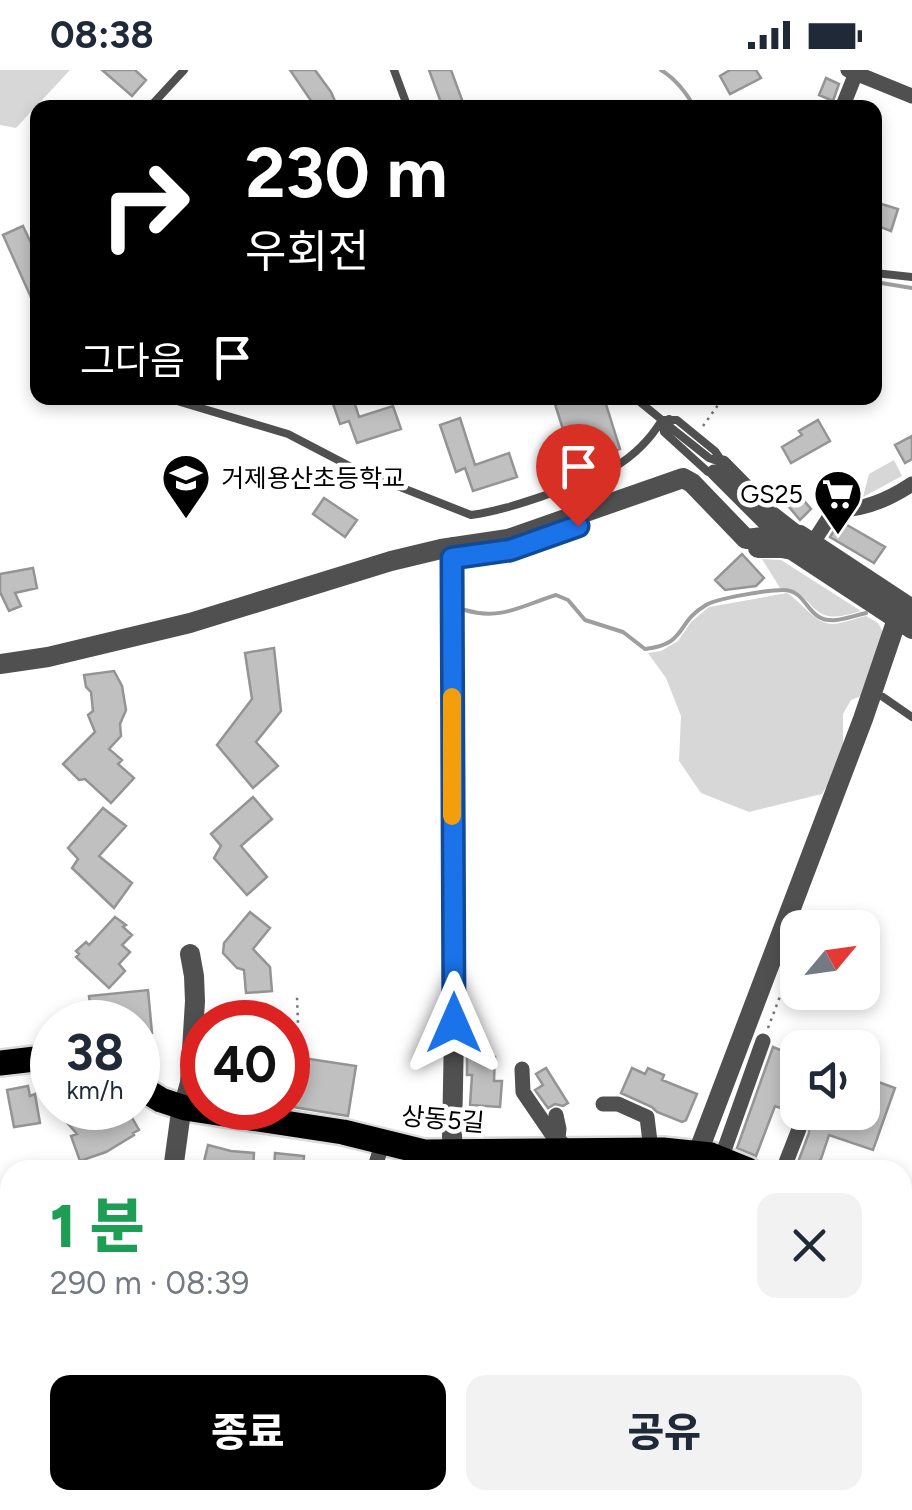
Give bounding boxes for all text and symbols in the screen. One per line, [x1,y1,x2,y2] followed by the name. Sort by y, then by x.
[50,12,154,58] text: 08:38
[245,130,448,215] text: 230 m
[80,140,210,270] icon: right
[245,224,369,278] text: 우회전
[205,330,260,385] icon: arrive
[80,338,185,384] text: 그다음
[536,424,621,527] pin
[551,439,606,494] icon: arrive
[160,452,212,520] school or university icon: 거제용산초등학교
[221,463,405,493] place label: 거제용산초등학교
[812,468,864,536] supermarket icon: GS25
[740,479,803,509] place label: GS25
[780,910,880,1010] north arrow
[780,910,880,1130] map controls
[402,971,506,1075] position arrow
[180,1000,310,1130] speed limit sign: 40
[66,1022,124,1083] text: 38
[780,1030,880,1130] button: sound
[66,1075,124,1105] text: km/h
[400,1100,486,1138] street label: 상동5길
[50,1190,145,1262] text: 1 분
[757,1193,862,1298] button: close
[50,1264,249,1302] text: 290 m · 08:39
[50,1375,446,1490] button: 종료
[466,1375,862,1490] button: 공유

